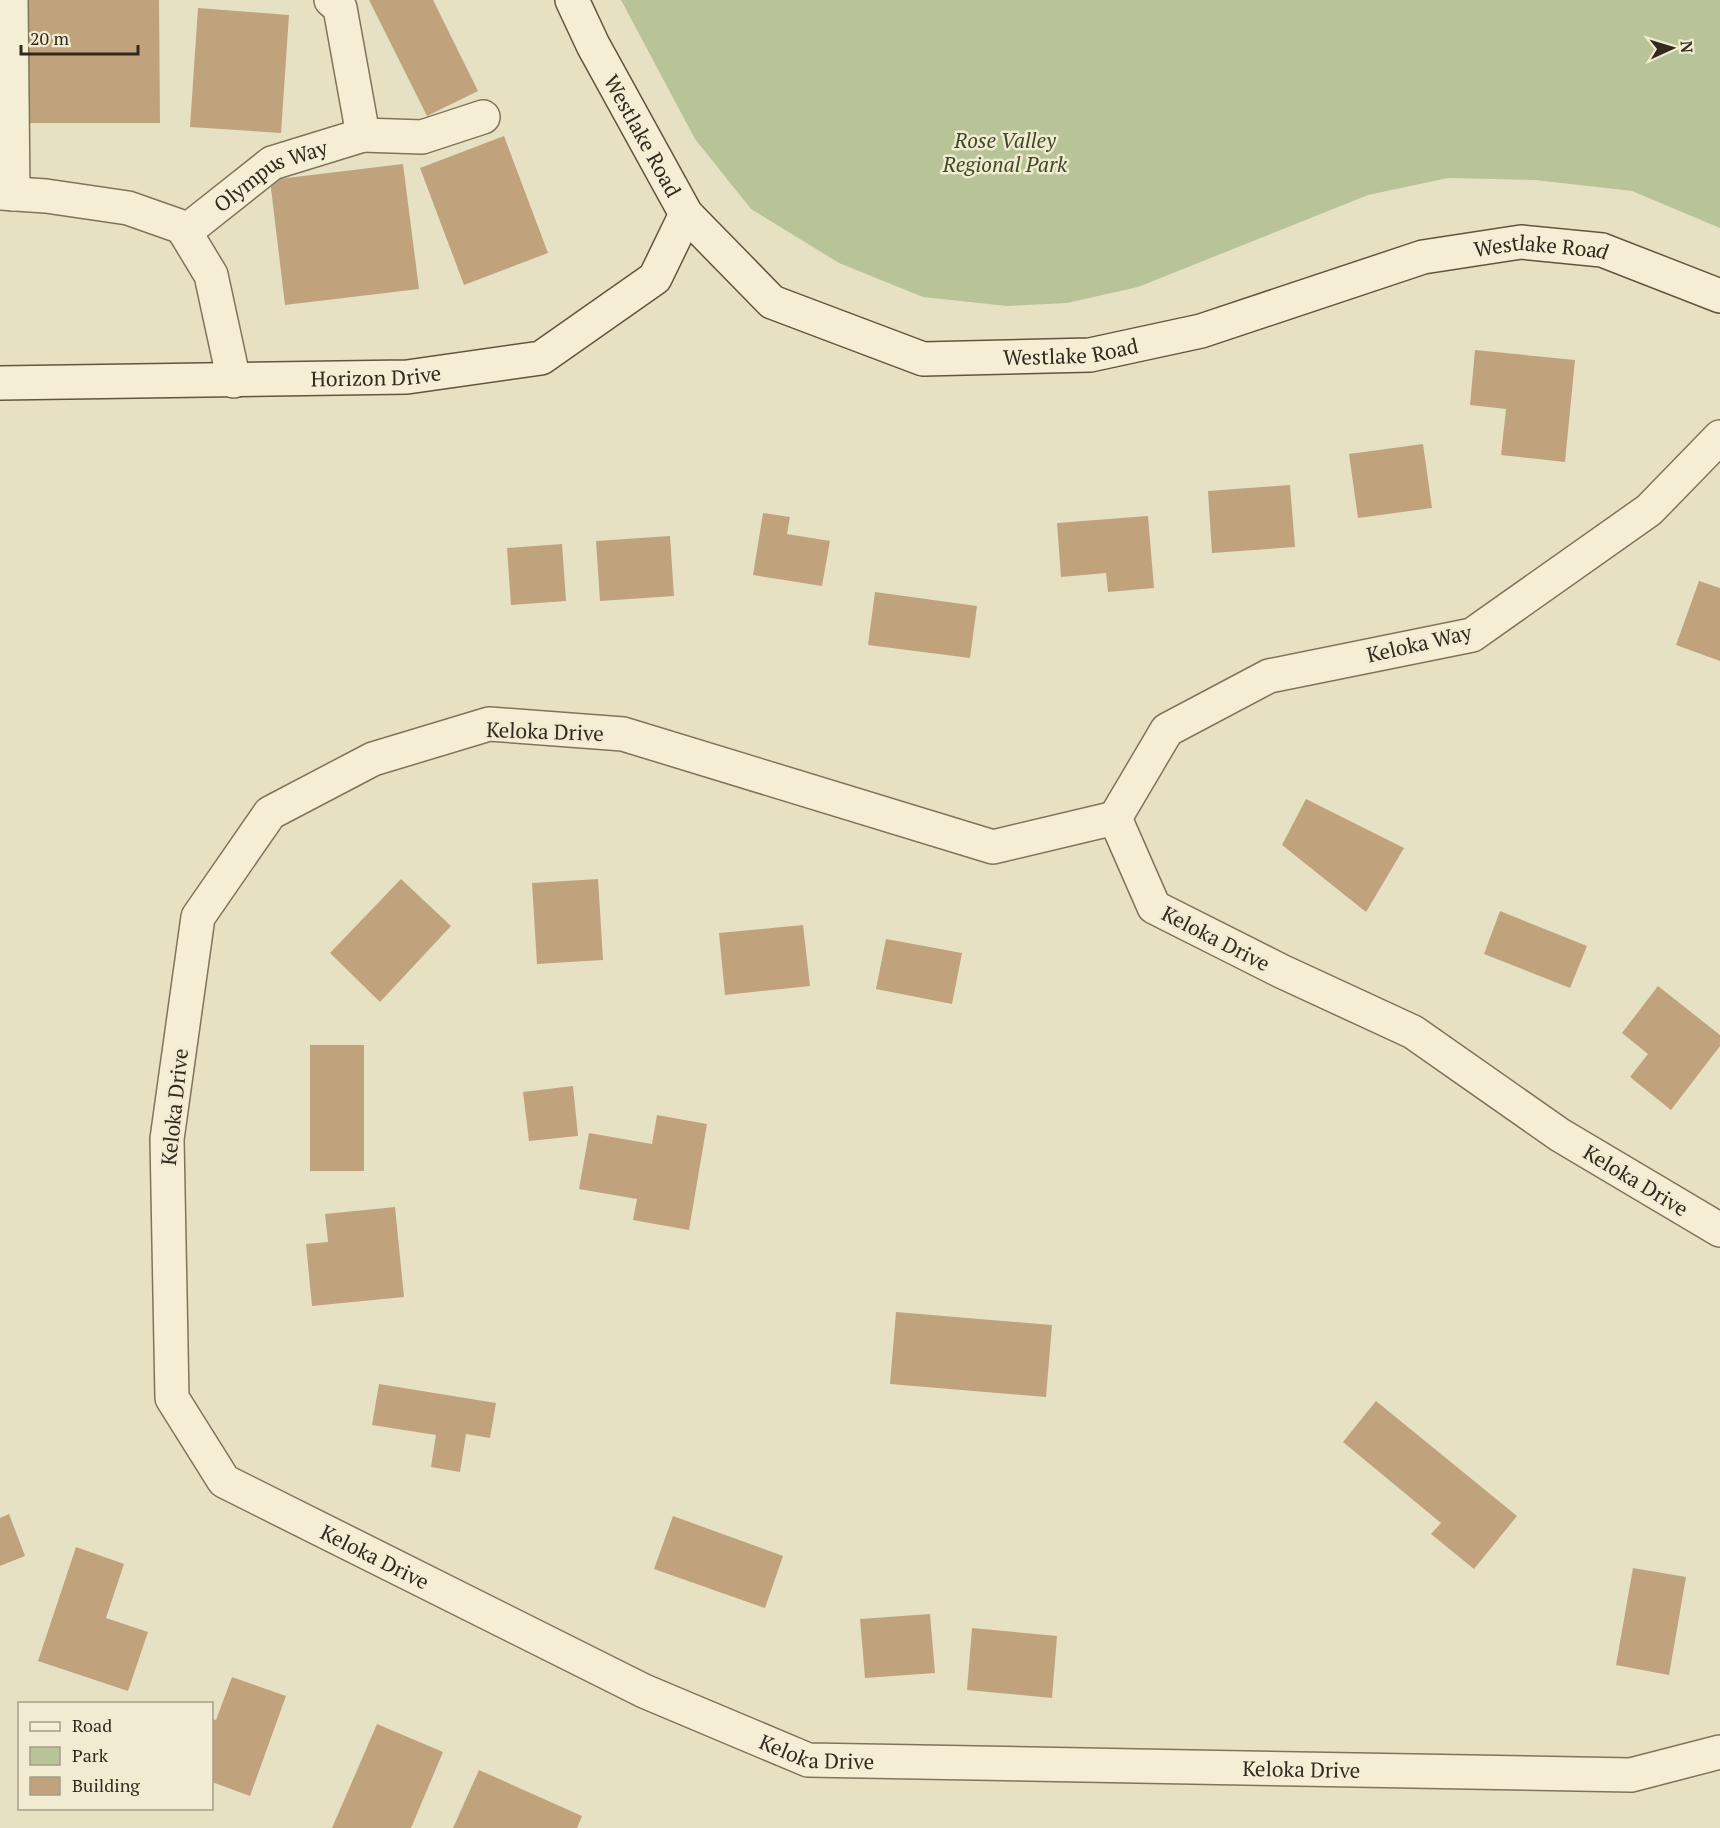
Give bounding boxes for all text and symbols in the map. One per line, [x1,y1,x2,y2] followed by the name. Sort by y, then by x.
[21,18,138,56] scale bar
[1642,18,1702,78] north arrow
[30,26,70,50] text: 20 m
[1676,40,1698,54] text: N
[598,69,688,202] street label: Westlake Road
[942,126,1068,178] park label: Rose Valley Regional Park
[208,133,331,218] street label: Olympus Way
[1472,228,1614,266] street label: Westlake Road
[1003,331,1141,371] street label: Westlake Road
[310,358,443,392] street label: Horizon Drive
[1364,617,1475,669] street label: Keloka Way
[486,715,604,747] street label: Keloka Drive
[1157,899,1275,977] street label: Keloka Drive
[154,1047,194,1167] street label: Keloka Drive
[1578,1138,1694,1222] street label: Keloka Drive
[316,1518,434,1595] street label: Keloka Drive
[18,1702,213,1810] legend
[72,1713,112,1737] text: Road
[755,1727,875,1775] street label: Keloka Drive
[72,1743,109,1767] text: Park
[1242,1754,1360,1784] street label: Keloka Drive
[72,1773,140,1797] text: Building

